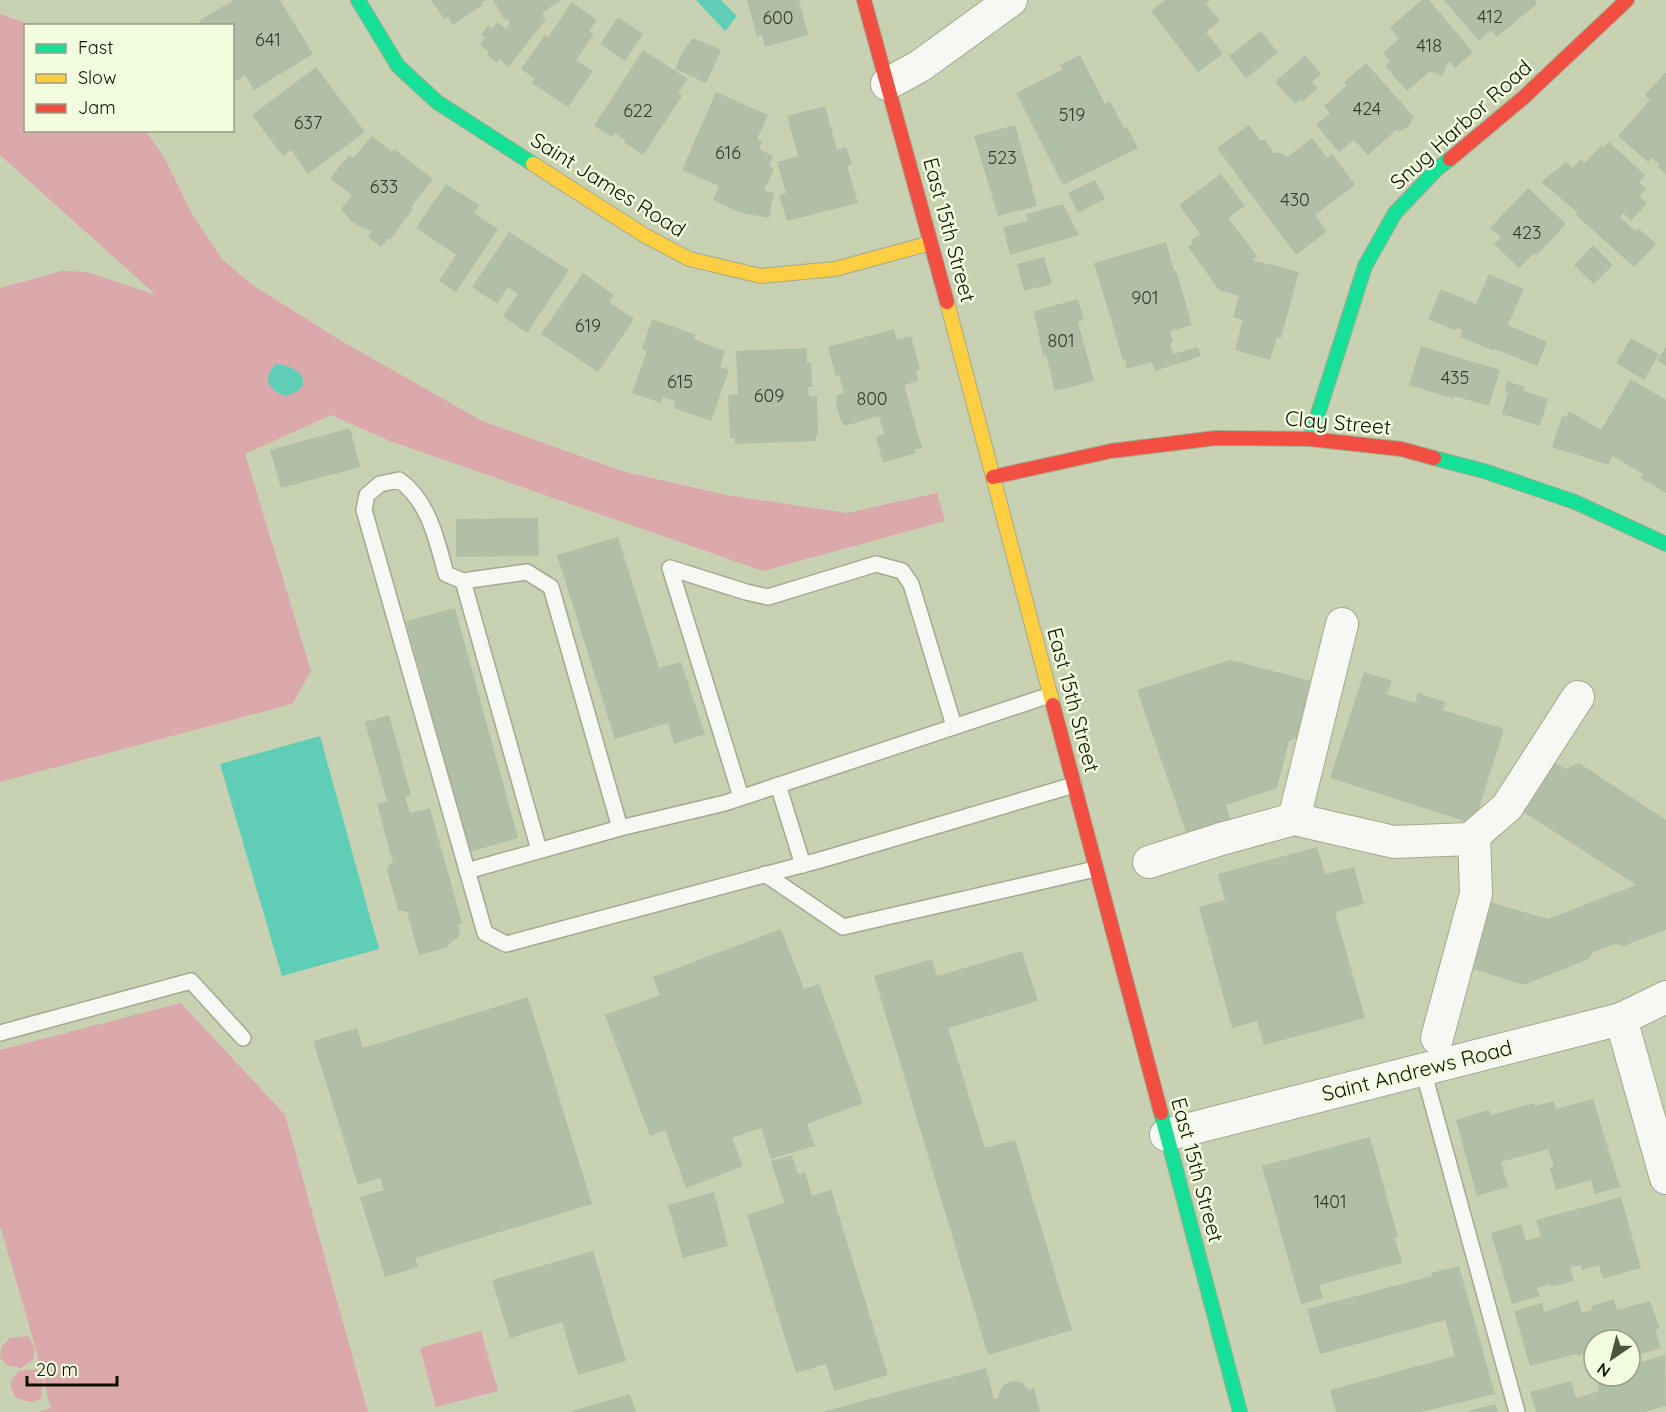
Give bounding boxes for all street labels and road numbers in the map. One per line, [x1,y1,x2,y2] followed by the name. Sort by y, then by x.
[1384,54,1537,195] street label: Snug Harbor Road
[526,126,691,242] street label: Saint James Road
[918,155,982,305] street label: East 15th Street
[1284,404,1392,440] street label: Clay Street
[1042,625,1106,775] street label: East 15th Street
[1319,1034,1515,1106] street label: Saint Andrews Road
[1166,1095,1230,1245] street label: East 15th Street

